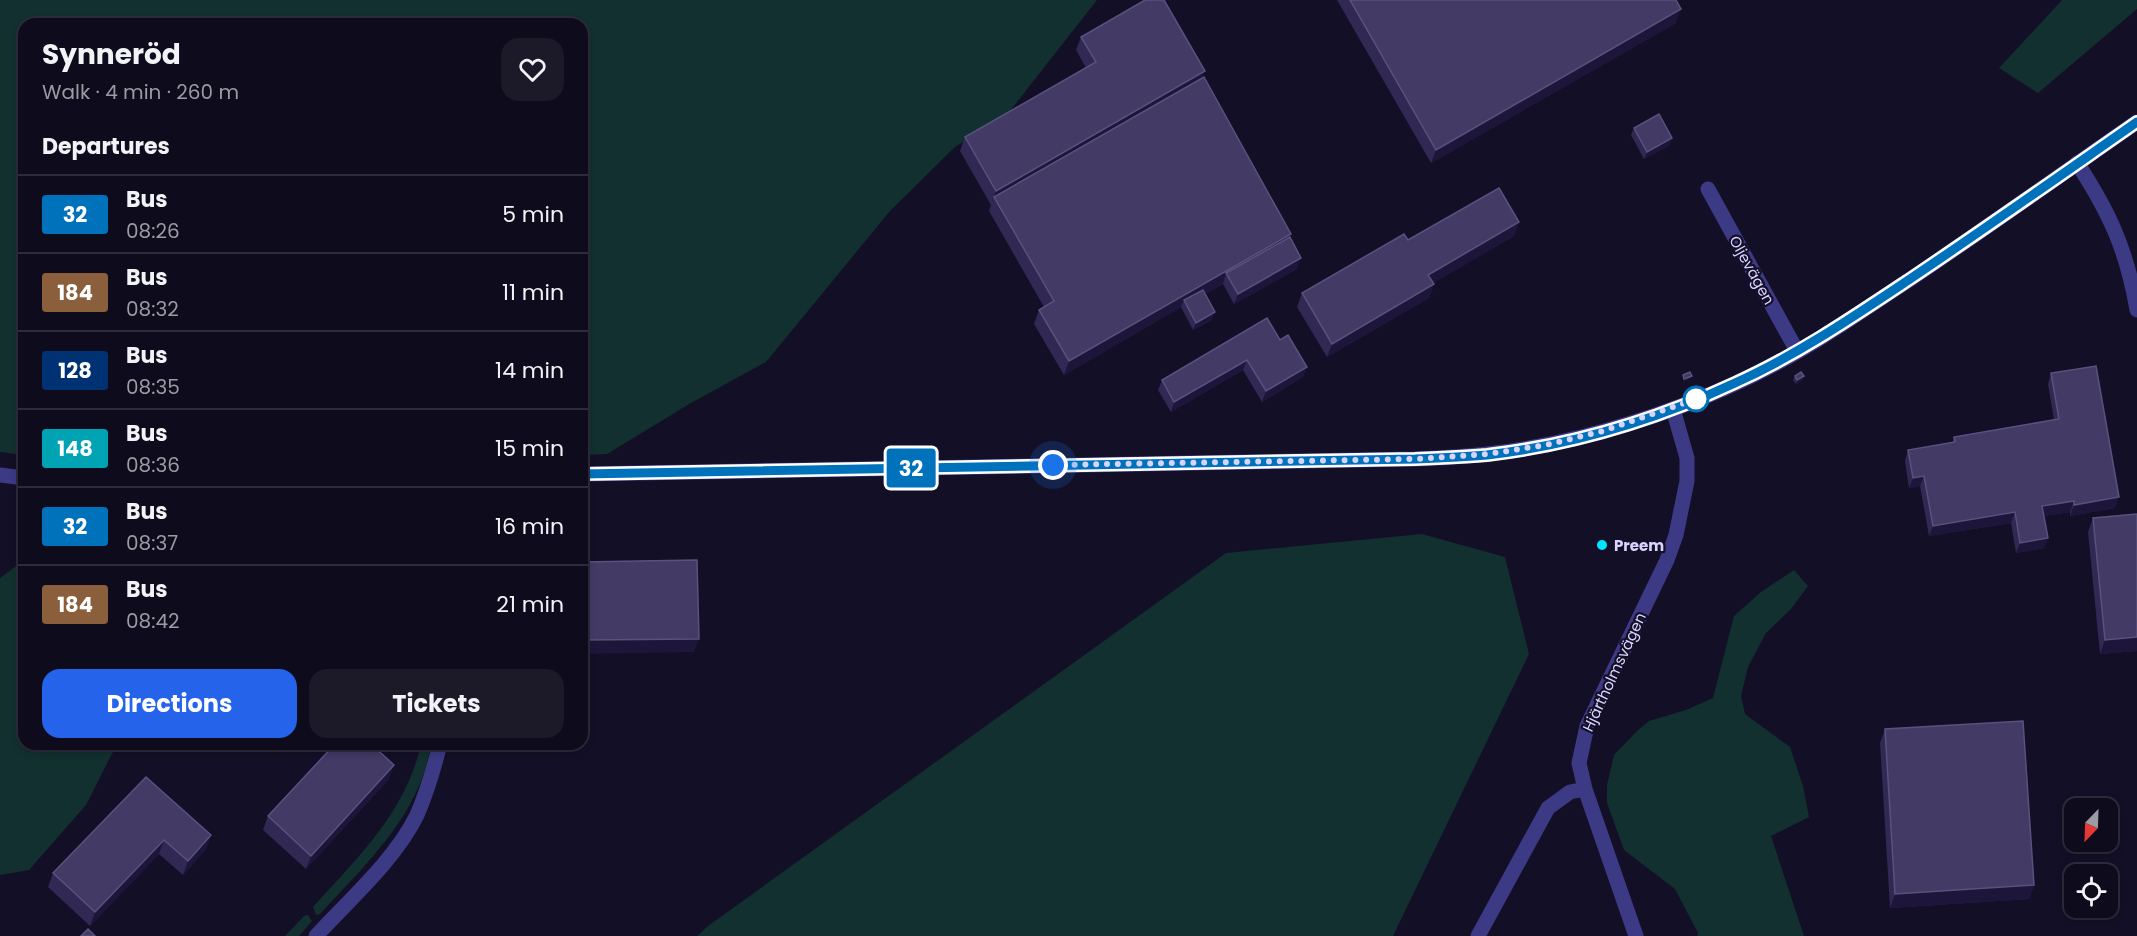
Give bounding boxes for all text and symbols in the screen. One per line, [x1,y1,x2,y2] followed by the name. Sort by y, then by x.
[42,35,181,74] text: Synneröd
[501,38,564,101] button: heart
[42,78,239,106] text: Walk · 4 min · 260 m
[42,131,170,162] text: Departures
[126,184,168,215] text: Bus
[502,199,564,230] text: 5 min
[63,200,87,229] text: 32
[126,217,180,245] text: 08:26
[1724,232,1780,308] street label: Oljevägen
[126,262,168,293] text: Bus
[502,277,564,308] text: 11 min
[57,278,93,307] text: 184
[126,295,179,323] text: 08:32
[126,340,168,371] text: Bus
[495,355,564,386] text: 14 min
[58,356,92,385] text: 128
[126,373,180,401] text: 08:35
[1683,386,1709,412] unlabelled marker
[126,418,168,449] text: Bus
[495,433,564,464] text: 15 min
[57,434,93,463] text: 148
[884,448,938,488] line badge: 32
[1038,450,1068,480] your location
[126,451,180,479] text: 08:36
[899,454,923,483] text: 32
[126,496,168,527] text: Bus
[495,511,564,542] text: 16 min
[63,512,87,541] text: 32
[126,529,178,557] text: 08:37
[1614,535,1664,556] place label: Preem
[1595,538,1609,552] marker: Preem
[126,574,168,605] text: Bus
[496,589,564,620] text: 21 min
[57,590,93,619] text: 184
[126,607,180,635] text: 08:42
[1577,609,1651,735] street label: Hjärtholmsvägen
[42,669,297,738] button: Directions
[309,669,564,738] button: Tickets
[2064,798,2118,852] north arrow
[2064,798,2118,918] map controls
[2064,864,2118,918] button: locate

